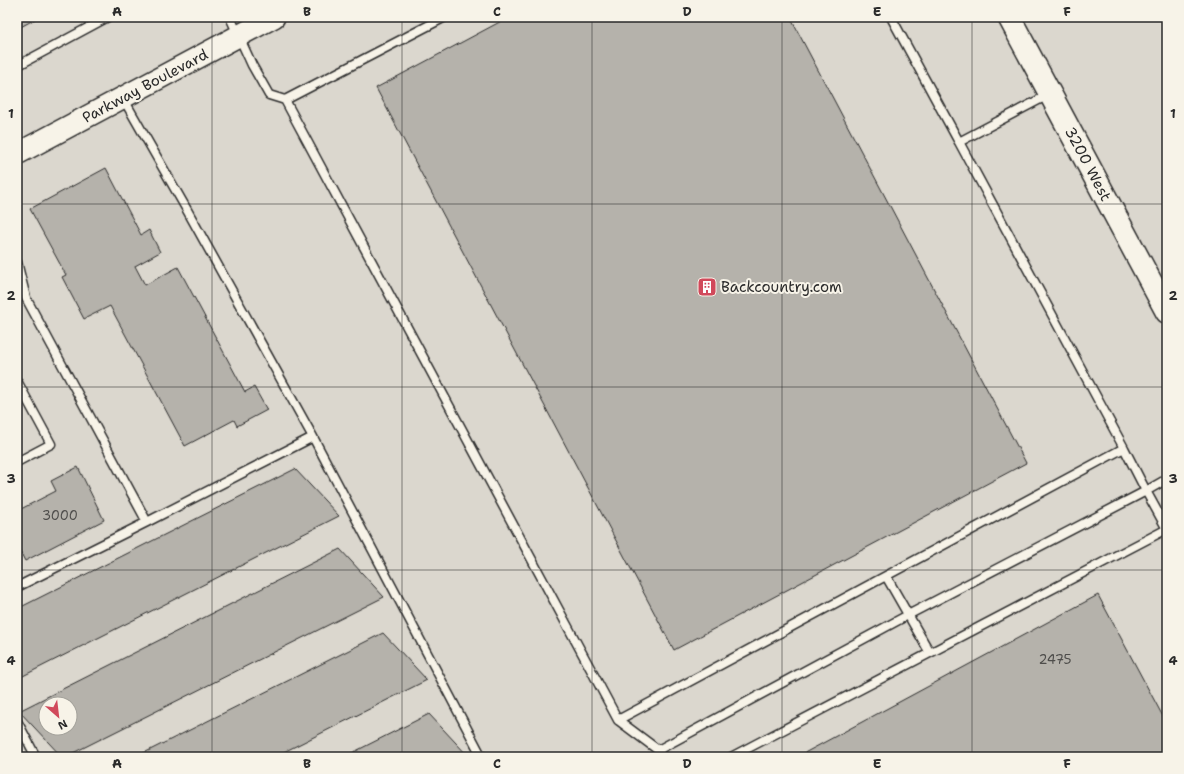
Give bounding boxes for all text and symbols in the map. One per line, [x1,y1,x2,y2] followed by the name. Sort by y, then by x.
[112,3,122,20] text: A
[303,3,311,20] text: B
[493,3,501,20] text: C
[682,3,692,20] text: D
[873,3,882,20] text: E
[1063,3,1071,20] text: F
[79,44,212,128] street label: Parkway Boulevard
[8,105,14,122] text: 1
[1170,105,1176,122] text: 1
[1060,123,1116,205] street label: 3200 West
[696,276,718,298] building icon: Backcountry.com
[721,277,842,297] place label: Backcountry.com
[6,287,16,304] text: 2
[1168,287,1178,304] text: 2
[6,470,16,487] text: 3
[1168,470,1178,487] text: 3
[42,507,78,524] house number: 3000
[1038,651,1072,668] house number: 2475
[6,652,16,669] text: 4
[1168,652,1178,669] text: 4
[38,696,78,736] north arrow
[55,716,70,733] text: N
[112,755,122,772] text: A
[303,755,311,772] text: B
[493,755,501,772] text: C
[682,755,692,772] text: D
[873,755,882,772] text: E
[1063,755,1071,772] text: F

